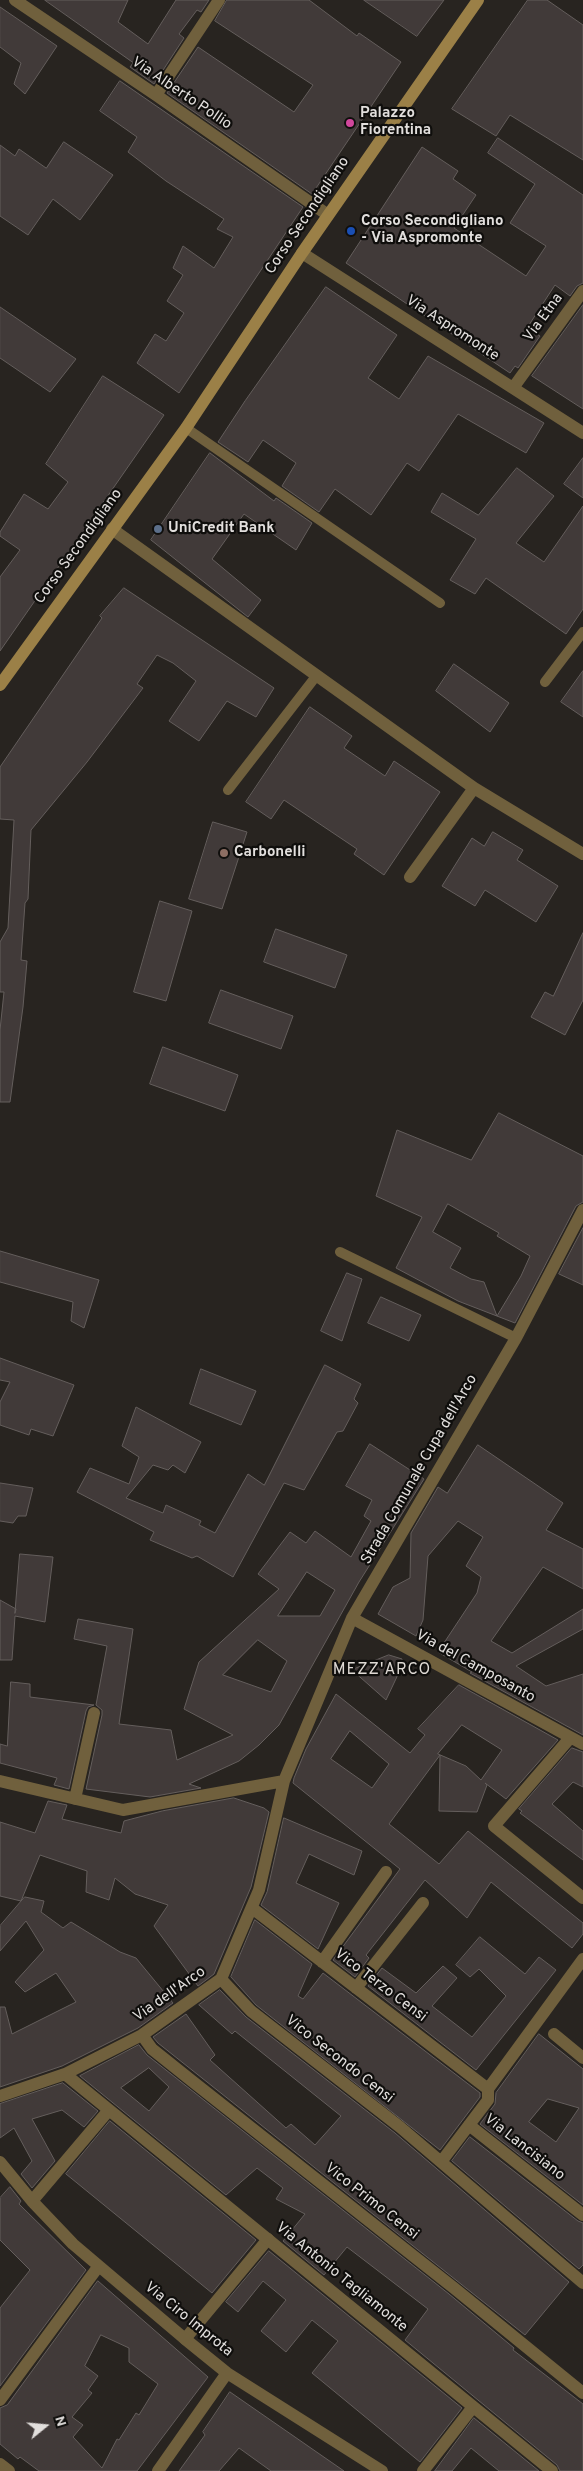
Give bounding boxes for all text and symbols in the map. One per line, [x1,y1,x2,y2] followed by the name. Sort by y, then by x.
[127,54,235,134] street label: Via Alberto Pollio
[360,105,431,140] place label: Palazzo Fiorentina
[344,117,356,129] marker: Palazzo Fiorentina
[262,154,354,278] street label: Corso Secondigliano
[361,213,503,248] place label: Corso Secondigliano - Via Aspromonte
[345,225,357,237] marker: Corso Secondigliano - Via Aspromonte
[520,290,568,346] street label: Via Etna
[402,292,502,366] street label: Via Aspromonte
[31,486,127,608] street label: Corso Secondigliano
[168,520,275,538] place label: UniCredit Bank
[152,523,164,535] marker: UniCredit Bank
[234,844,306,862] place label: Carbonelli
[218,847,230,859] marker: Carbonelli
[358,1372,482,1568] street label: Strada Comunale Cupa dell'Arco
[412,1627,538,1707] street label: Via del Camposanto
[332,1661,432,1681] district label: MEZZ'ARCO
[330,1945,430,2027] street label: Vico Terzo Censi
[130,1963,210,2027] street label: Via dell'Arco
[281,2012,397,2108] street label: Vico Secondo Censi
[480,2111,568,2185] street label: Via Lancisiano
[320,2160,422,2244] street label: Vico Primo Censi
[271,2219,411,2337] street label: Via Antonio Tagliamonte
[140,2279,236,2361] street label: Via Ciro Improta
[20,2401,70,2451] north arrow
[50,2414,69,2429] text: N

